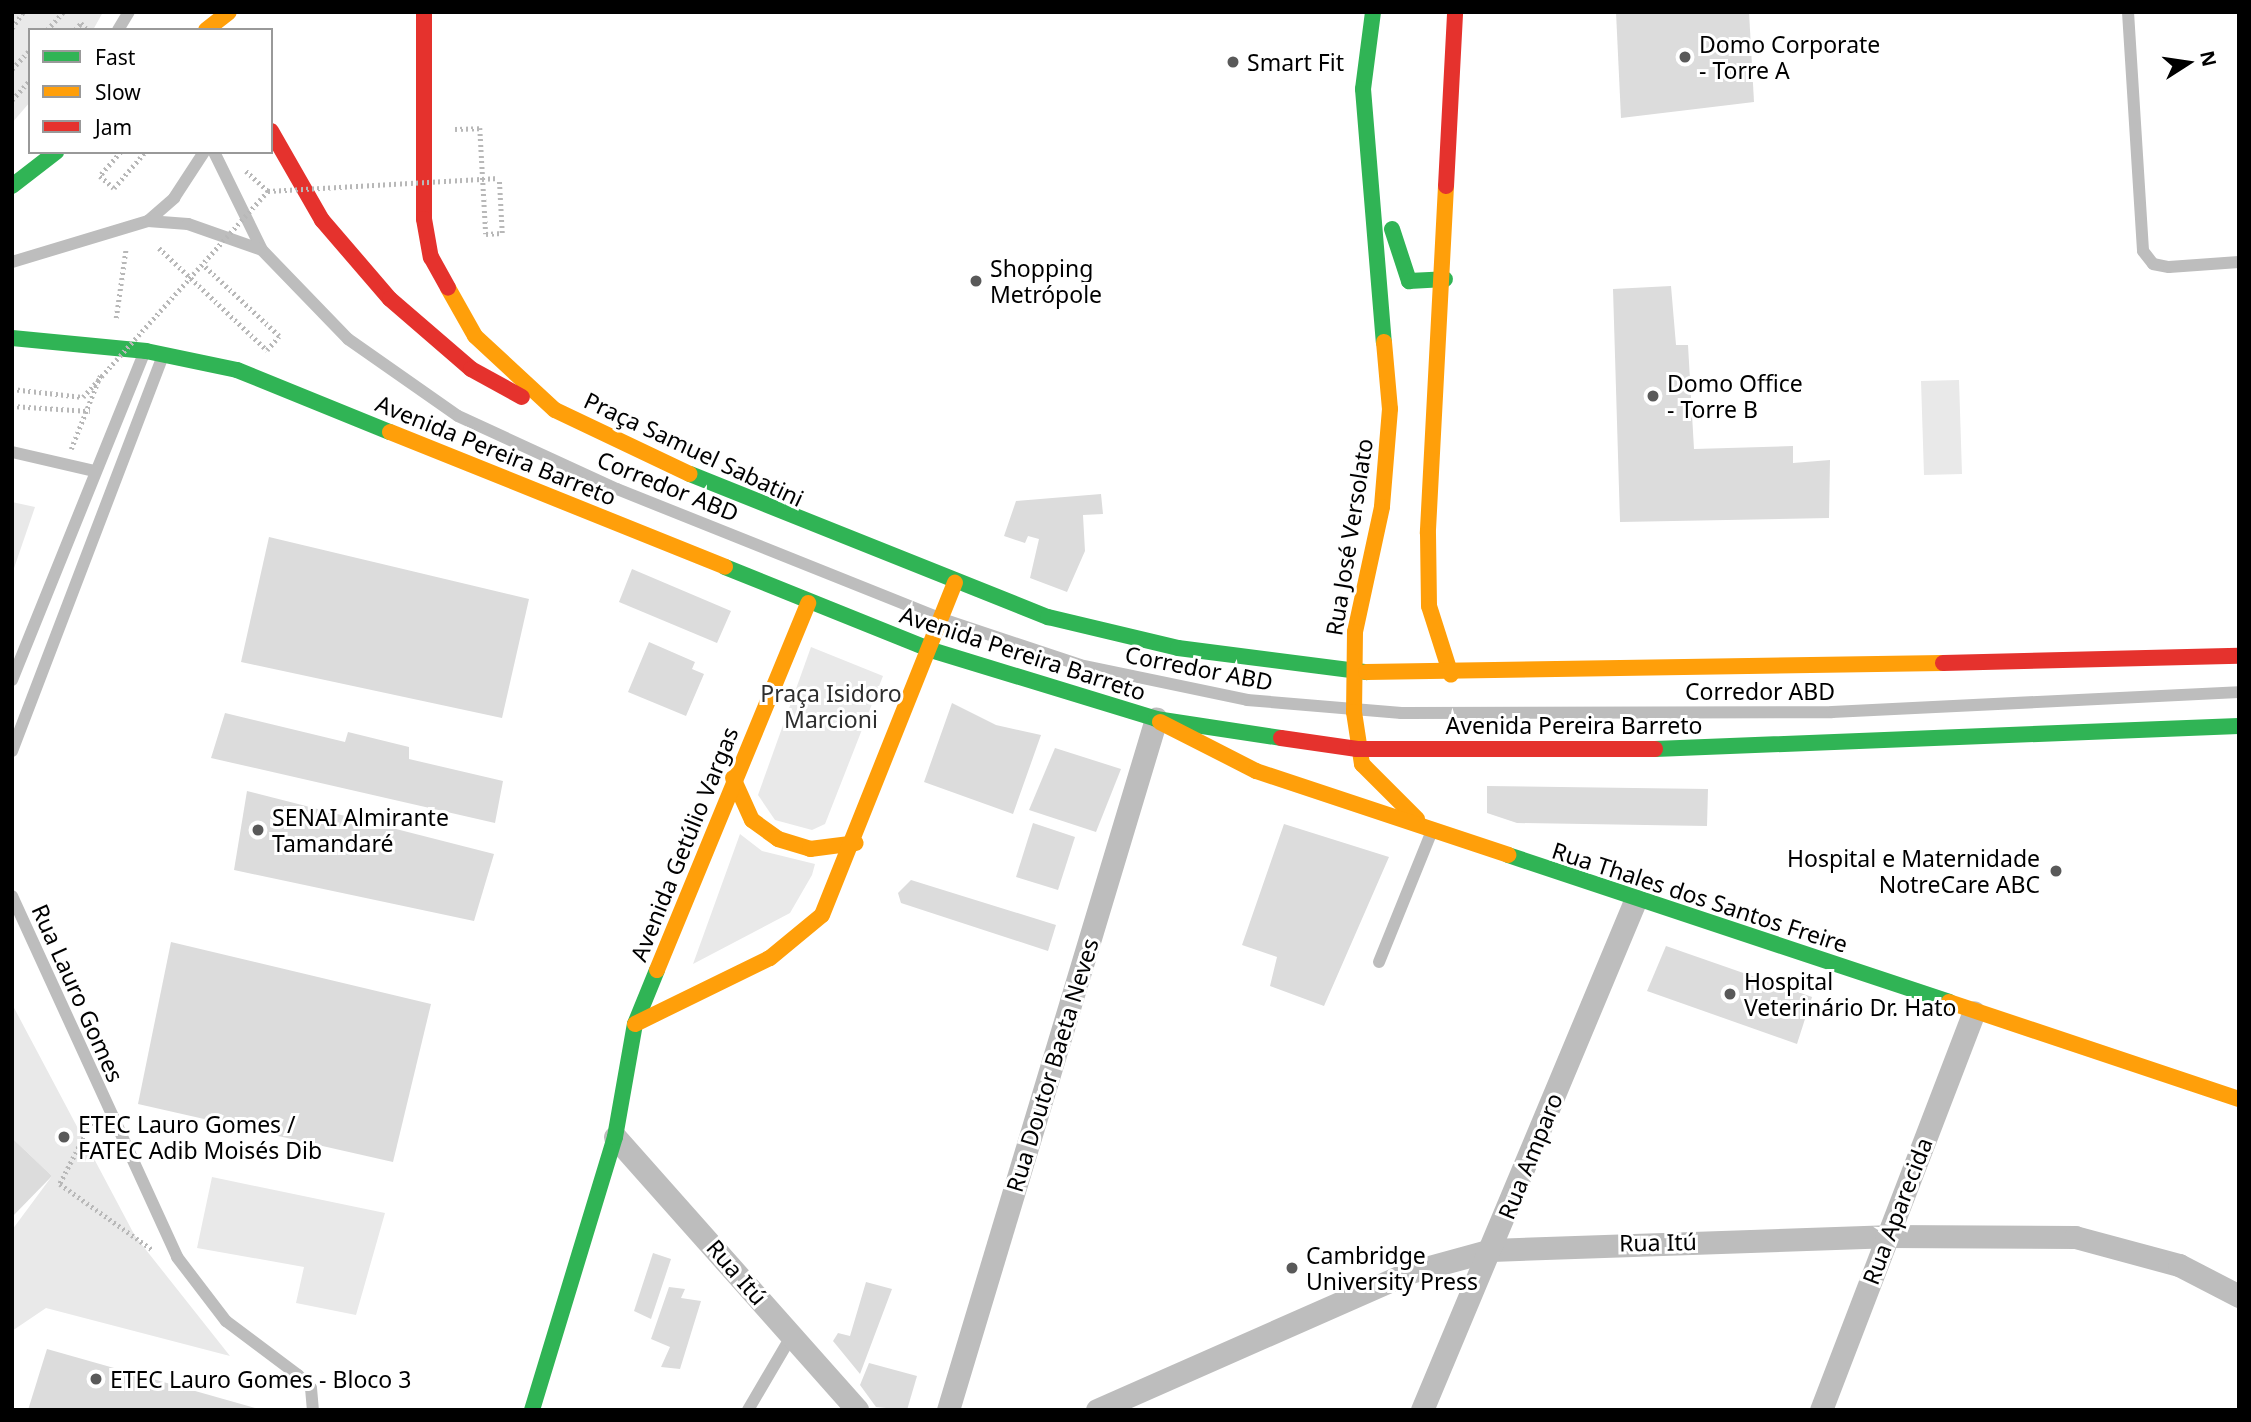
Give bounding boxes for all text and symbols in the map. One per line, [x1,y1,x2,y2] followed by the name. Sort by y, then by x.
[28,28,273,154] legend
[2153,28,2223,98] north arrow
[1699,30,1880,84] place label: Domo Corporate - Torre A
[95,43,135,71] text: Fast
[1247,48,1344,76] place label: Smart Fit
[2194,48,2223,69] text: N
[1677,49,1693,65] marker: Domo Corporate - Torre A
[1225,54,1241,70] marker: Smart Fit
[95,78,141,106] text: Slow
[95,113,132,141] text: Jam
[990,254,1102,308] place label: Shopping Metrópole
[968,273,984,289] marker: Shopping Metrópole
[1667,369,1803,423] place label: Domo Office - Torre B
[580,386,808,512] street label: Praça Samuel Sabatini
[1645,388,1661,404] marker: Domo Office - Torre B
[372,389,620,511] street label: Avenida Pereira Barreto
[1320,436,1378,638] street label: Rua José Versolato
[593,445,743,527] street label: Corredor ABD
[897,600,1149,706] street label: Avenida Pereira Barreto
[1123,640,1275,696] street label: Corredor ABD
[1685,677,1835,705] street label: Corredor ABD
[760,679,902,733] park label: Praça Isidoro Marcioni
[1446,711,1702,739] street label: Avenida Pereira Barreto
[624,723,744,965] street label: Avenida Getúlio Vargas
[272,803,449,857] place label: SENAI Almirante Tamandaré
[250,822,266,838] marker: SENAI Almirante Tamandaré
[1549,836,1851,958] street label: Rua Thales dos Santos Freire
[1787,844,2040,898] place label: Hospital e Maternidade NotreCare ABC
[2046,861,2066,881] marker: Hospital e Maternidade NotreCare ABC
[26,900,130,1086] street label: Rua Lauro Gomes
[1000,935,1104,1195] street label: Rua Doutor Baeta Neves
[1744,967,1956,1021] place label: Hospital Veterinário Dr. Hato
[1722,986,1738,1002] marker: Hospital Veterinário Dr. Hato
[1492,1089,1568,1223] street label: Rua Amparo
[78,1110,322,1164] place label: ETEC Lauro Gomes / FATEC Adib Moisés Dib
[56,1129,72,1145] marker: ETEC Lauro Gomes / FATEC Adib Moisés Dib
[1856,1134,1938,1288] street label: Rua Aparecida
[1619,1228,1697,1256] street label: Rua Itú
[701,1234,773,1310] street label: Rua Itú
[1306,1241,1478,1295] place label: Cambridge University Press
[1284,1260,1300,1276] marker: Cambridge University Press
[110,1365,411,1393] place label: ETEC Lauro Gomes - Bloco 3
[88,1371,104,1387] marker: ETEC Lauro Gomes - Bloco 3

